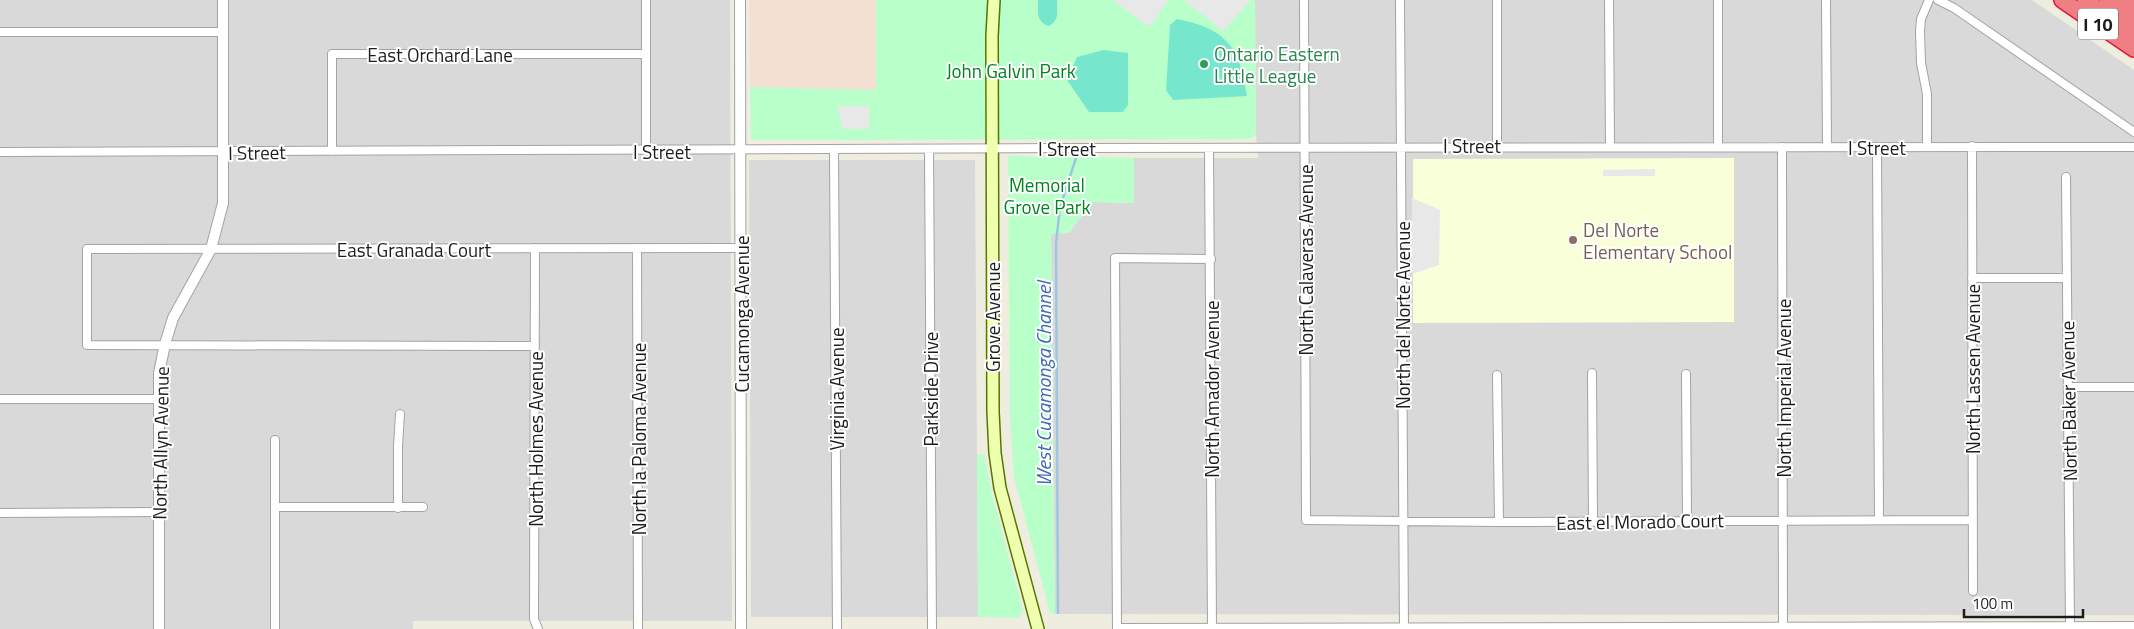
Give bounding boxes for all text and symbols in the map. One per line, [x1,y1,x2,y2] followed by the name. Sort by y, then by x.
[2078,8,2118,40] road number: I 10
[1214,39,1340,90] place label: Ontario Eastern Little League
[367,40,513,69] street label: East Orchard Lane
[946,56,1076,85] park label: John Galvin Park
[1198,58,1210,70] marker: Ontario Eastern Little League
[1443,131,1501,160] street label: I Street
[1848,133,1906,162] street label: I Street
[1038,134,1096,163] street label: I Street
[228,137,286,167] street label: I Street
[633,137,691,166] street label: I Street
[1291,164,1320,356] street label: North Calaveras Avenue
[1003,170,1091,221] park label: Memorial Grove Park
[1583,215,1732,266] place label: Del Norte Elementary School
[1388,221,1417,409] street label: North del Norte Avenue
[1567,234,1579,246] marker: Del Norte Elementary School
[337,235,492,264] street label: East Granada Court
[727,235,756,393] street label: Cucamonga Avenue
[978,262,1007,372] street label: Grove Avenue
[1028,279,1059,487] water label: West Cucamonga Channel
[1958,284,1987,454] street label: North Lassen Avenue
[1769,299,1798,477] street label: North Imperial Avenue
[1197,300,1226,478] street label: North Amador Avenue
[2052,321,2084,481] street label: North Baker Avenue
[822,327,851,451] street label: Virginia Avenue
[916,332,945,446] street label: Parkside Drive
[624,343,653,535] street label: North la Paloma Avenue
[521,351,550,527] street label: North Holmes Avenue
[144,366,176,520] street label: North Allyn Avenue
[1556,505,1724,537] street label: East el Morado Court
[1964,586,2083,618] scale bar
[1972,592,2013,615] text: 100 m

